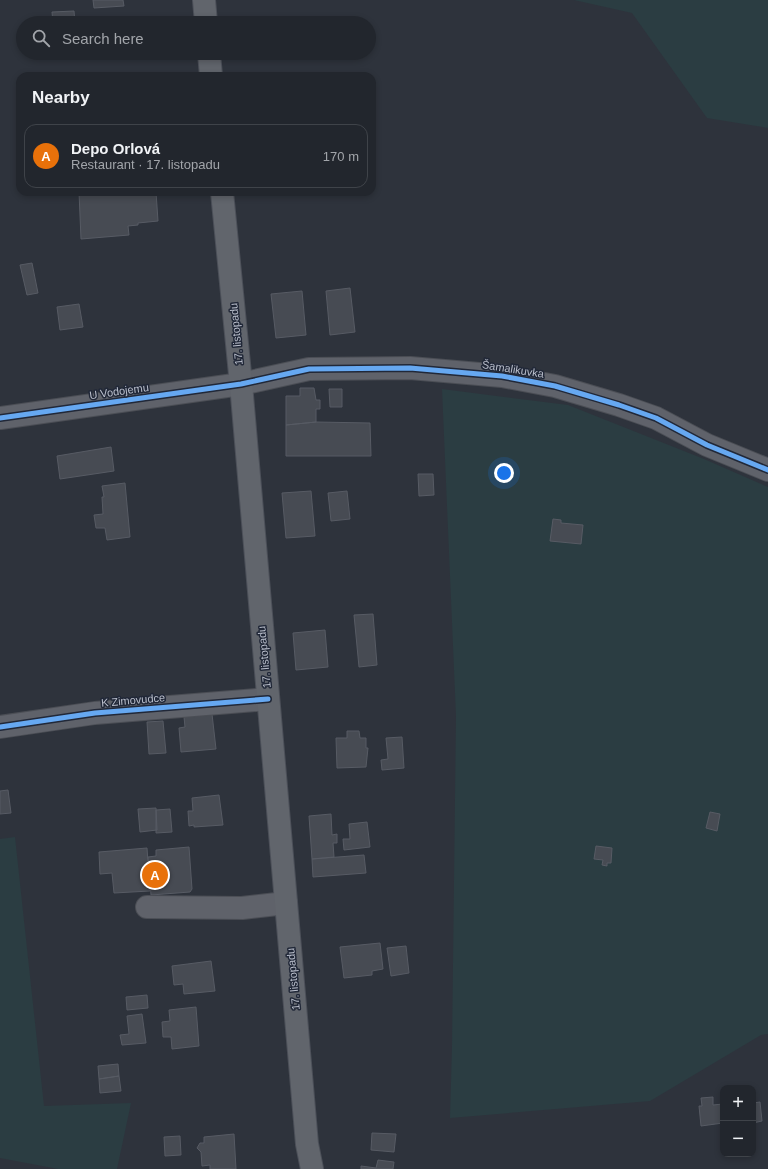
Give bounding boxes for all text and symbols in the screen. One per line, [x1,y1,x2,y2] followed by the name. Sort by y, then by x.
[16,16,376,60] search box
[30,27,52,49] icon: search
[62,30,144,47] text: Search here
[32,88,90,107] text: Nearby
[71,140,160,157] text: Depo Orlová
[41,149,51,164] text: A
[323,149,359,164] text: 170 m
[71,157,220,172] text: Restaurant · 17. listopadu
[227,302,245,366] street label: 17. listopadu
[481,358,546,380] street label: Šamalikuvka
[88,381,150,401] street label: U Vodojemu
[494,463,514,483] your location
[255,625,273,689] street label: 17. listopadu
[100,691,166,709] street label: K Zimovudce
[142,860,168,890] pin: A
[284,947,302,1011] street label: 17. listopadu
[720,1085,756,1157] map controls
[720,1085,756,1121] button: +
[720,1121,756,1157] button: −

